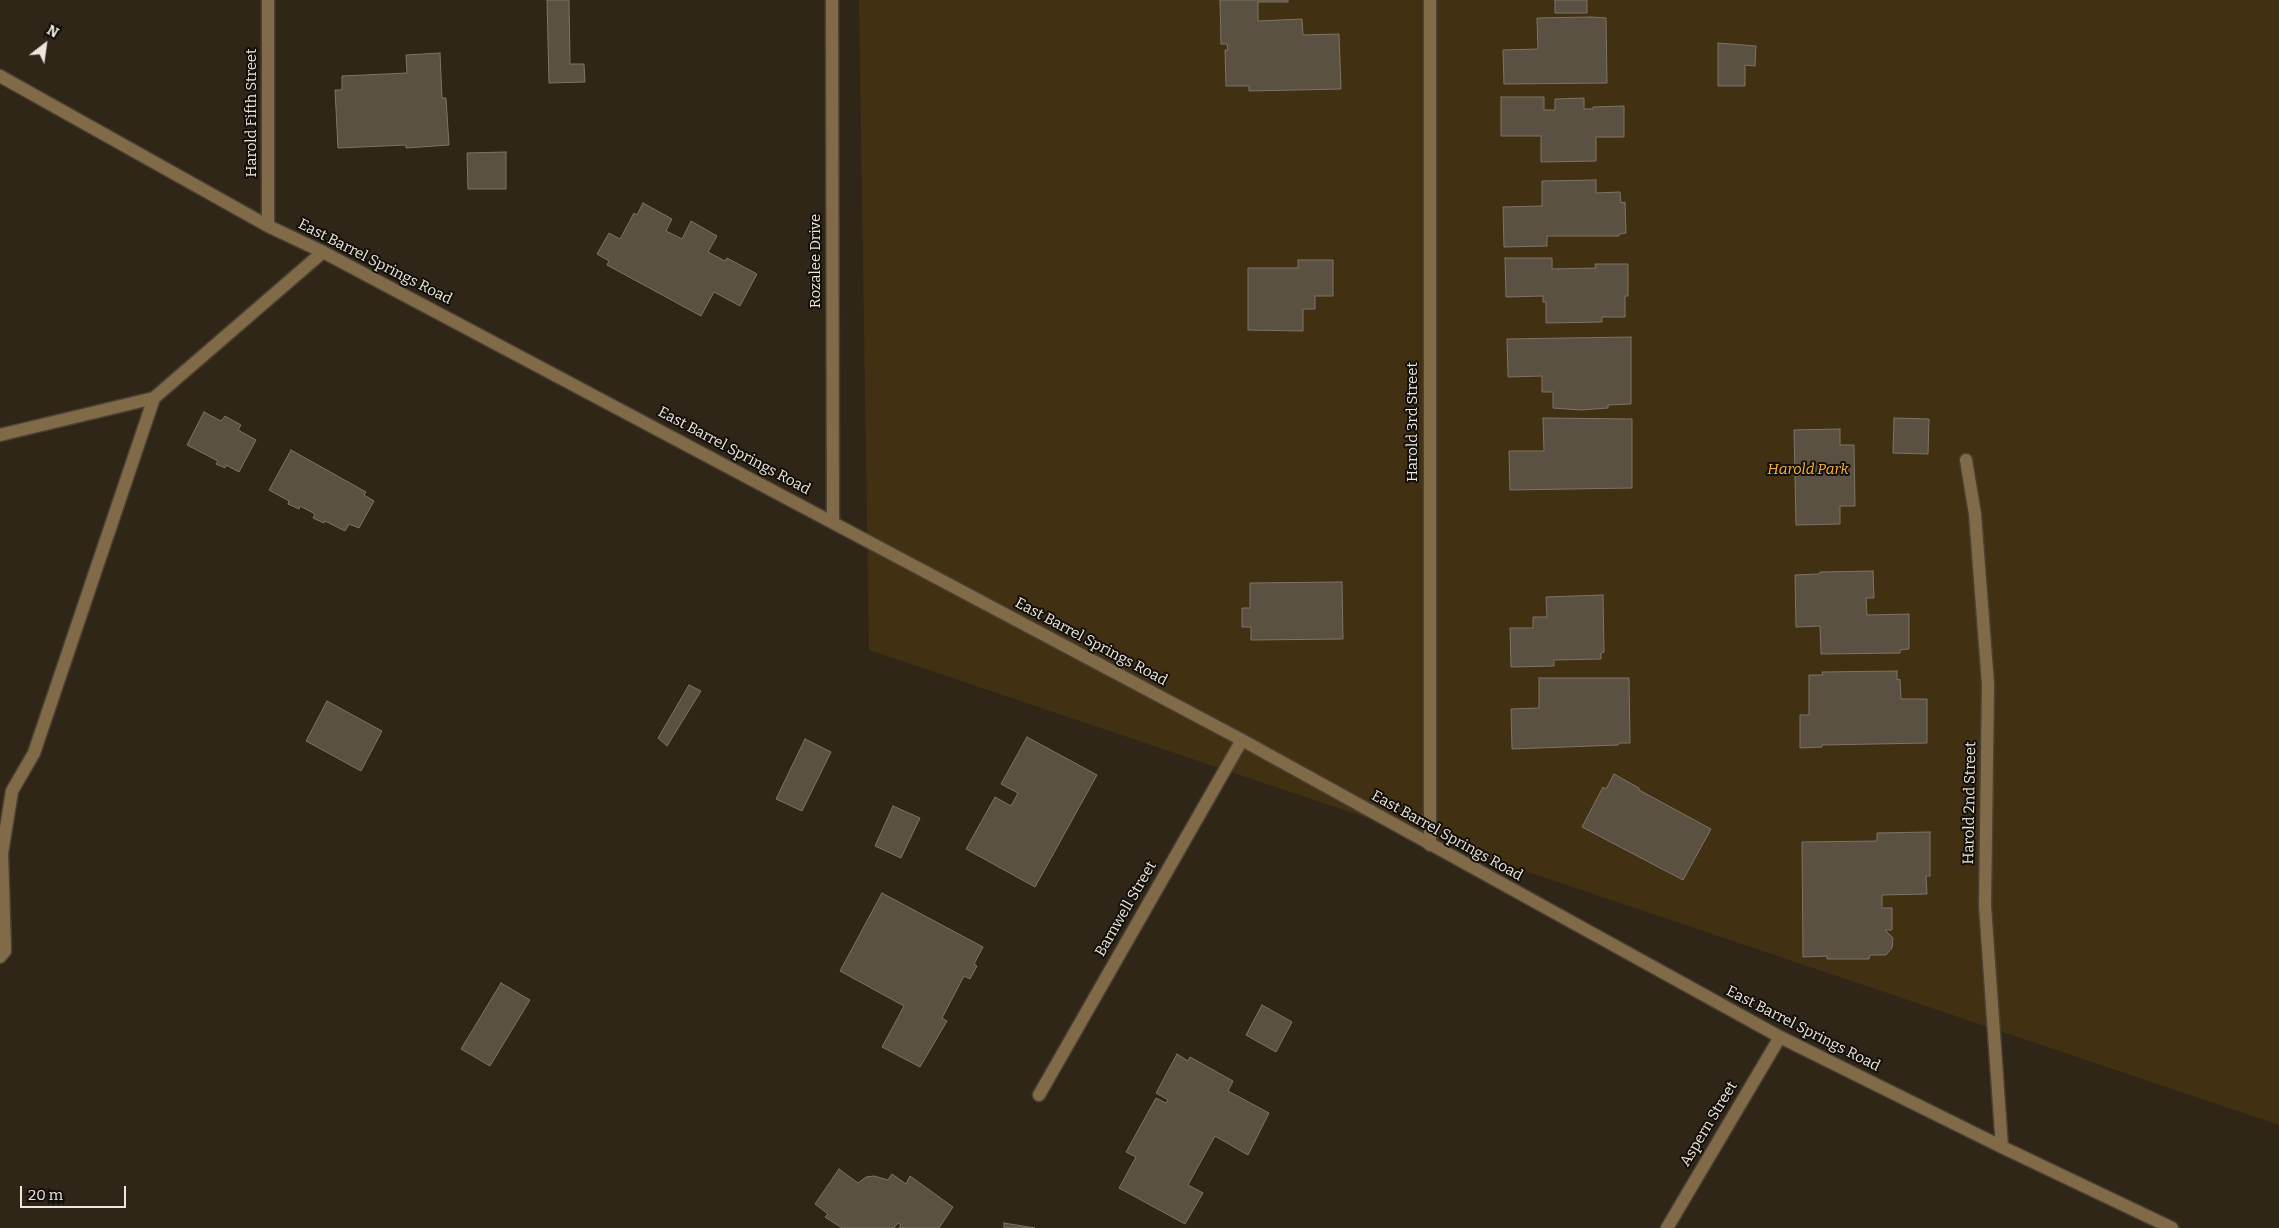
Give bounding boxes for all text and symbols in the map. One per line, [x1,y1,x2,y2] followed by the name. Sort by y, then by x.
[20,20,70,70] north arrow
[44,22,62,42] text: N
[243,49,261,177] street label: Harold Fifth Street
[807,214,825,308] street label: Rozalee Drive
[295,215,455,309] street label: East Barrel Springs Road
[1404,362,1422,482] street label: Harold 3rd Street
[655,403,813,499] street label: East Barrel Springs Road
[1767,461,1849,479] park label: Harold Park
[1012,594,1170,690] street label: East Barrel Springs Road
[1960,741,1980,865] street label: Harold 2nd Street
[1368,787,1526,885] street label: East Barrel Springs Road
[1091,858,1161,960] street label: Barnwell Street
[1723,982,1883,1076] street label: East Barrel Springs Road
[1677,1078,1741,1170] street label: Aspern Street
[22,1176,129,1208] scale bar
[28,1186,63,1204] text: 20 m

